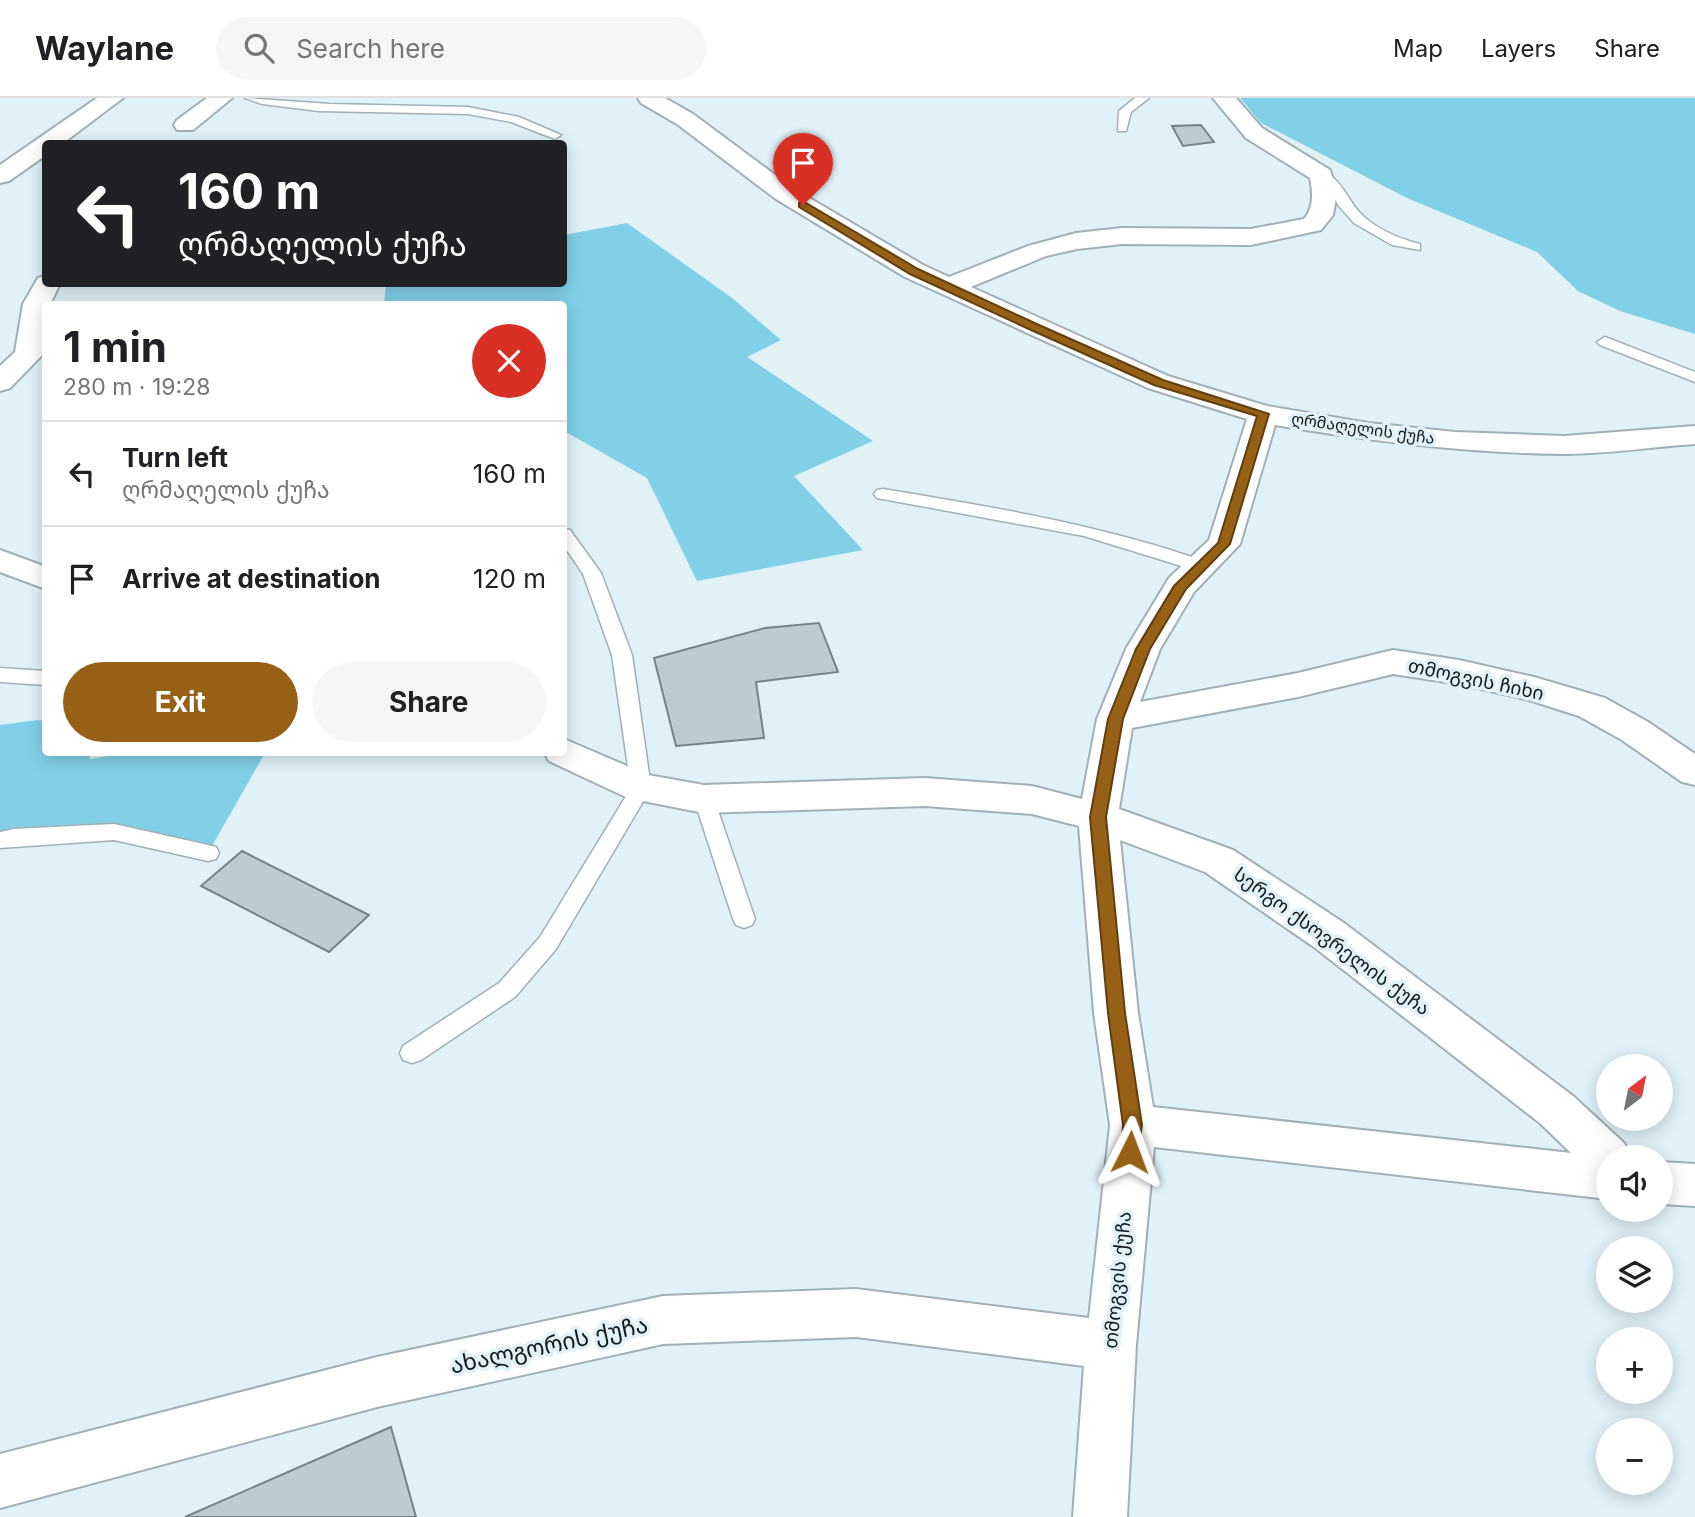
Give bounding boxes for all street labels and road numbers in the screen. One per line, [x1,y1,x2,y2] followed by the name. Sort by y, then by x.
[1290,408,1436,449] street label: ღრმაღელის ქუჩა
[1406,654,1546,705] street label: თმოგვის ჩიხი
[1229,863,1434,1021] street label: სერგო ქსოვრელის ქუჩა
[1099,1210,1136,1350] street label: თმოგვის ქუჩა
[448,1310,650,1380] street label: ახალგორის ქუჩა

